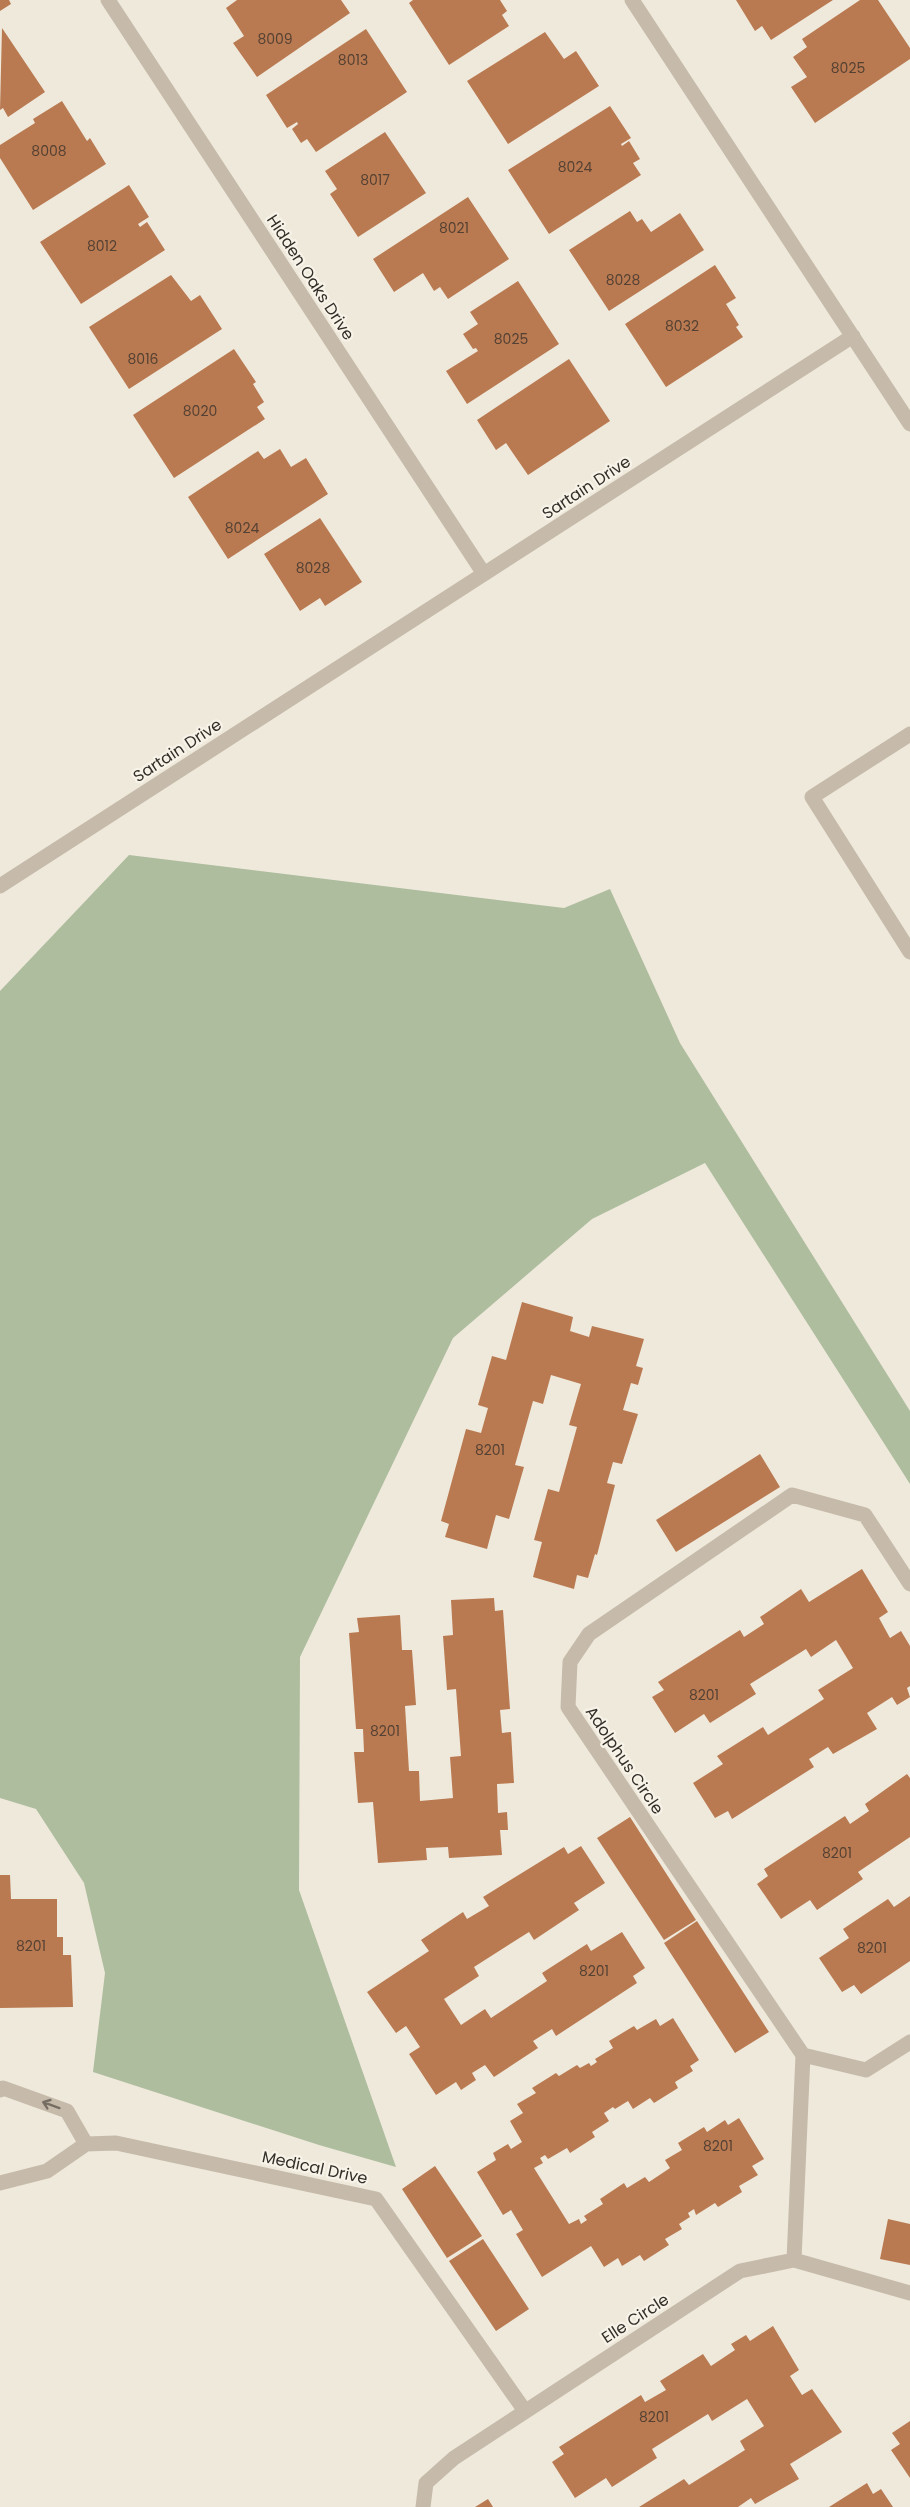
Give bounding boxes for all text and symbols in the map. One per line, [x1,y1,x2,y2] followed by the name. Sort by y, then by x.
[257,29,293,49] house number: 8009
[338,50,368,70] house number: 8013
[831,58,865,78] house number: 8025
[31,141,67,161] house number: 8008
[558,157,592,177] house number: 8024
[360,170,390,190] house number: 8017
[261,210,360,345] street label: Hidden Oaks Drive
[439,218,469,238] house number: 8021
[87,236,117,256] house number: 8012
[606,270,640,290] house number: 8028
[665,316,699,336] house number: 8032
[494,329,528,349] house number: 8025
[128,349,159,369] house number: 8016
[183,401,217,421] house number: 8020
[537,450,635,525] street label: Sartain Drive
[225,518,259,538] house number: 8024
[296,558,330,578] house number: 8028
[128,713,226,788] street label: Sartain Drive
[475,1440,505,1460] house number: 8201
[689,1685,719,1705] house number: 8201
[580,1702,669,1819] street label: Adolphus Circle
[370,1721,400,1741] house number: 8201
[822,1843,852,1863] house number: 8201
[16,1936,46,1956] house number: 8201
[857,1938,887,1958] house number: 8201
[579,1961,609,1981] house number: 8201
[42,2099,61,2110] one-way arrow
[703,2136,733,2156] house number: 8201
[260,2145,370,2190] street label: Medical Drive
[597,2288,674,2349] street label: Elle Circle
[639,2407,669,2427] house number: 8201

